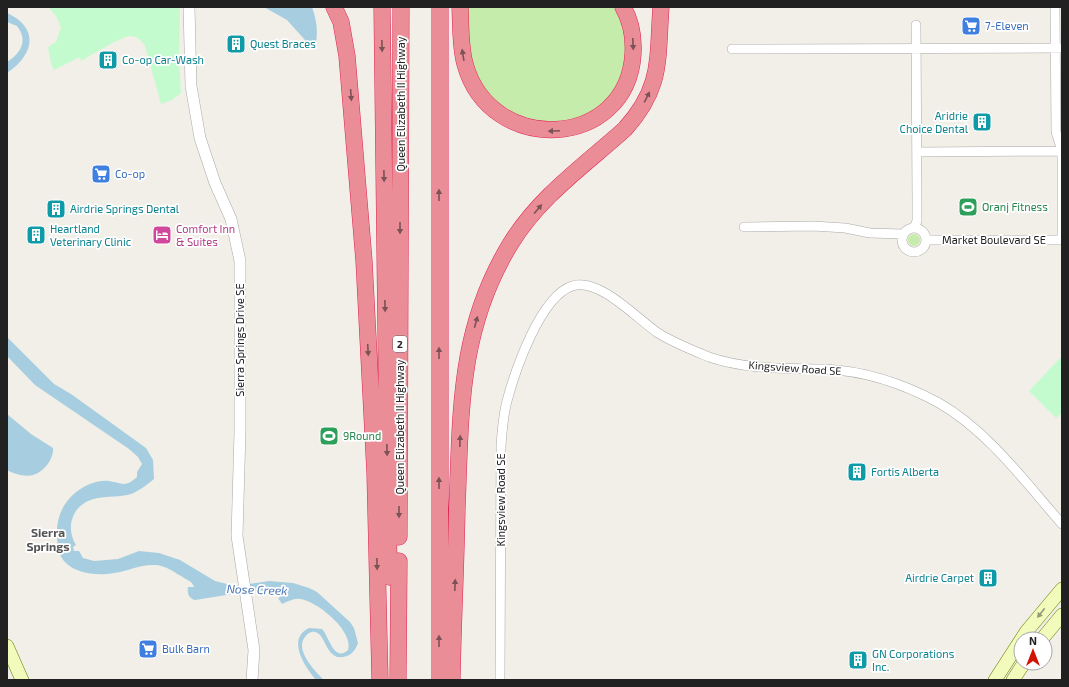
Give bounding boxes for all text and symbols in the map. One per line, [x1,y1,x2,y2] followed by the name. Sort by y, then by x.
[960,15,982,37] supermarket icon: 7-Eleven
[985,19,1029,32] place label: 7-Eleven
[225,33,247,55] building icon: Quest Braces
[394,36,408,172] street label: Queen Elizabeth II Highway
[250,37,316,51] place label: Quest Braces
[630,38,636,51] one-way arrow
[379,40,385,53] one-way arrow
[97,49,119,71] building icon: Co-op Car-Wash
[460,49,466,61] one-way arrow
[122,53,204,66] place label: Co-op Car-Wash
[347,89,354,101] one-way arrow
[644,91,650,103] one-way arrow
[900,109,969,135] place label: Aridrie Choice Dental
[971,111,993,133] building icon: Aridrie Choice Dental
[548,127,560,134] one-way arrow
[90,163,112,185] supermarket icon: Co-op
[115,167,145,180] place label: Co-op
[381,170,387,183] one-way arrow
[436,188,442,201] one-way arrow
[957,196,979,218] sports icon: Oranj Fitness
[45,198,67,220] building icon: Airdrie Springs Dental
[982,200,1048,214] place label: Oranj Fitness
[70,202,180,215] place label: Airdrie Springs Dental
[533,204,542,215] one-way arrow
[50,222,131,248] place label: Heartland Veterinary Clinic
[176,222,235,248] place label: Comfort Inn & Suites
[397,222,403,235] one-way arrow
[25,224,47,246] building icon: Heartland Veterinary Clinic
[151,224,173,246] hotel icon: Comfort Inn & Suites
[942,233,1046,246] street label: Market Boulevard SE
[233,283,246,397] street label: Sierra Springs Drive SE
[382,300,388,313] one-way arrow
[473,316,479,328] one-way arrow
[393,336,407,352] road number: 2
[365,344,372,356] one-way arrow
[436,346,442,359] one-way arrow
[748,358,842,377] street label: Kingsview Road SE
[393,359,407,495] street label: Queen Elizabeth II Highway
[318,425,340,447] sports icon: 9Round
[343,429,381,442] place label: 9Round
[456,435,463,447] one-way arrow
[384,444,390,457] one-way arrow
[494,453,507,547] street label: Kingsview Road SE
[846,461,868,483] building icon: Fortis Alberta
[871,465,939,478] place label: Fortis Alberta
[436,476,442,489] one-way arrow
[396,506,402,519] one-way arrow
[26,525,70,553] district label: Sierra Springs
[374,558,381,570] one-way arrow
[977,567,999,589] building icon: Airdrie Carpet
[905,571,974,584] place label: Airdrie Carpet
[452,578,458,591] one-way arrow
[226,581,288,597] water label: Nose Creek
[1036,608,1045,619] one-way arrow
[1013,631,1053,671] north arrow
[436,634,442,647] one-way arrow
[1029,634,1037,647] text: N
[137,638,159,660] supermarket icon: Bulk Barn
[162,642,210,655] place label: Bulk Barn
[872,647,955,673] place label: GN Corporations Inc.
[847,649,869,671] building icon: GN Corporations Inc.

